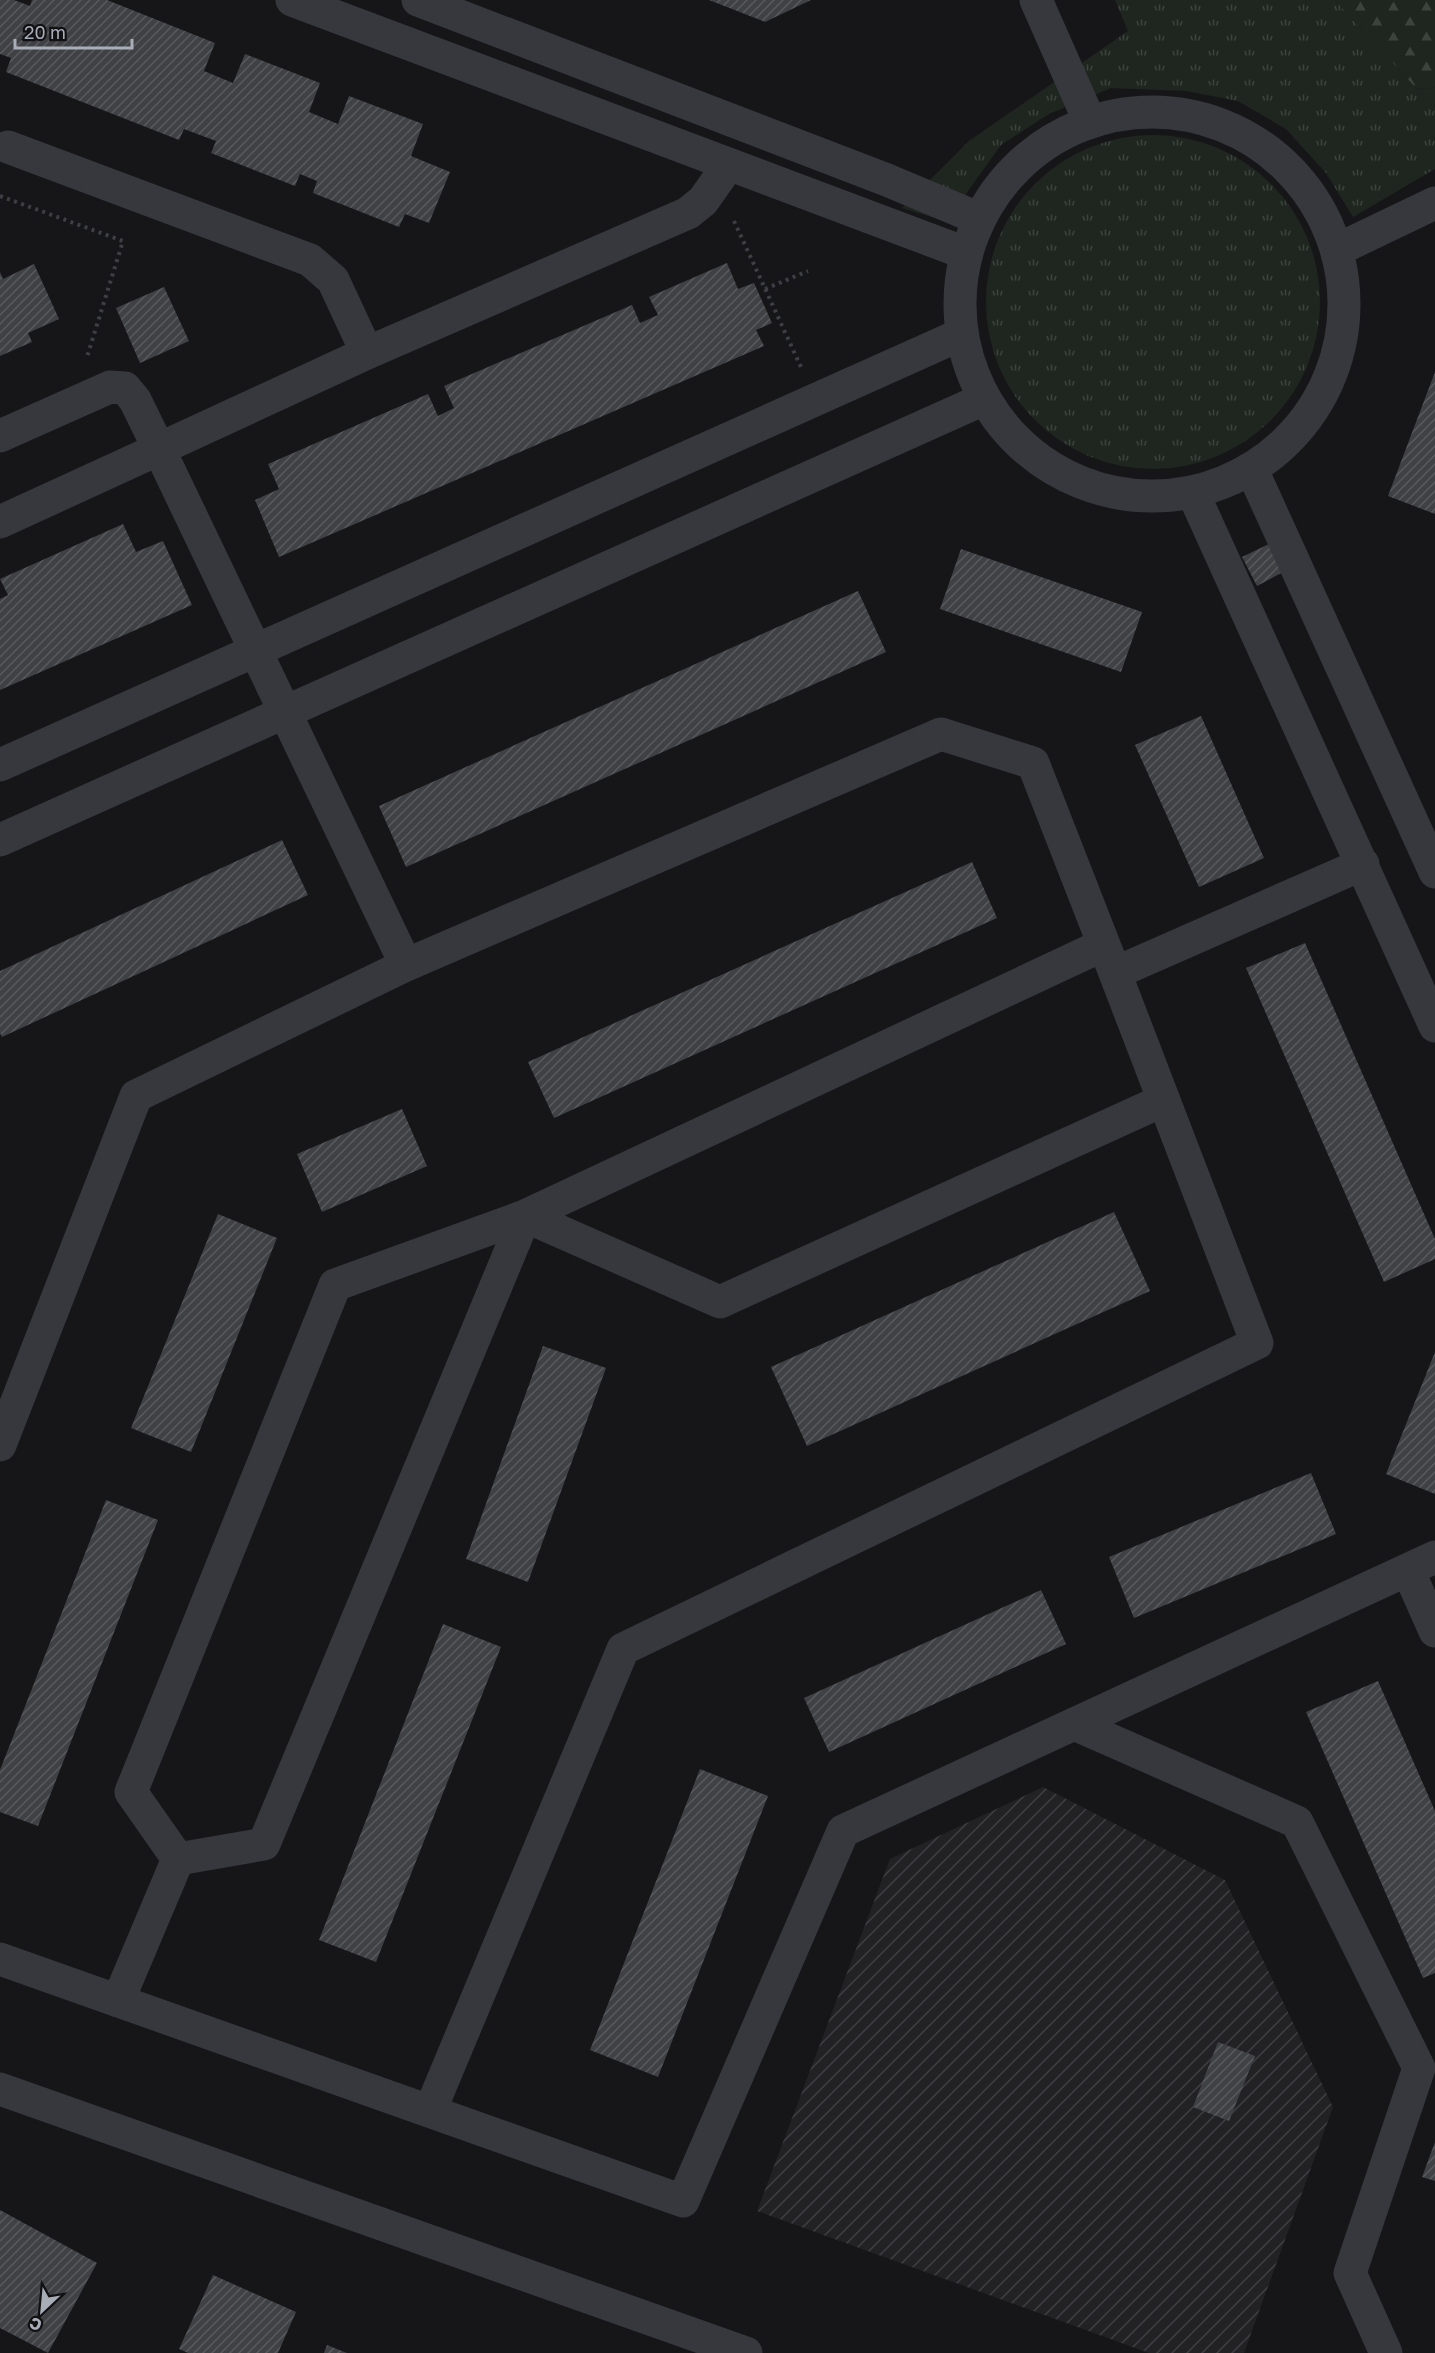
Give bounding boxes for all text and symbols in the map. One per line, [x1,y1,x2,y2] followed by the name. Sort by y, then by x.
[15,12,132,50] scale bar
[24,21,66,43] text: 20 m
[12,2281,72,2341] north arrow
[26,2313,45,2336] text: С

